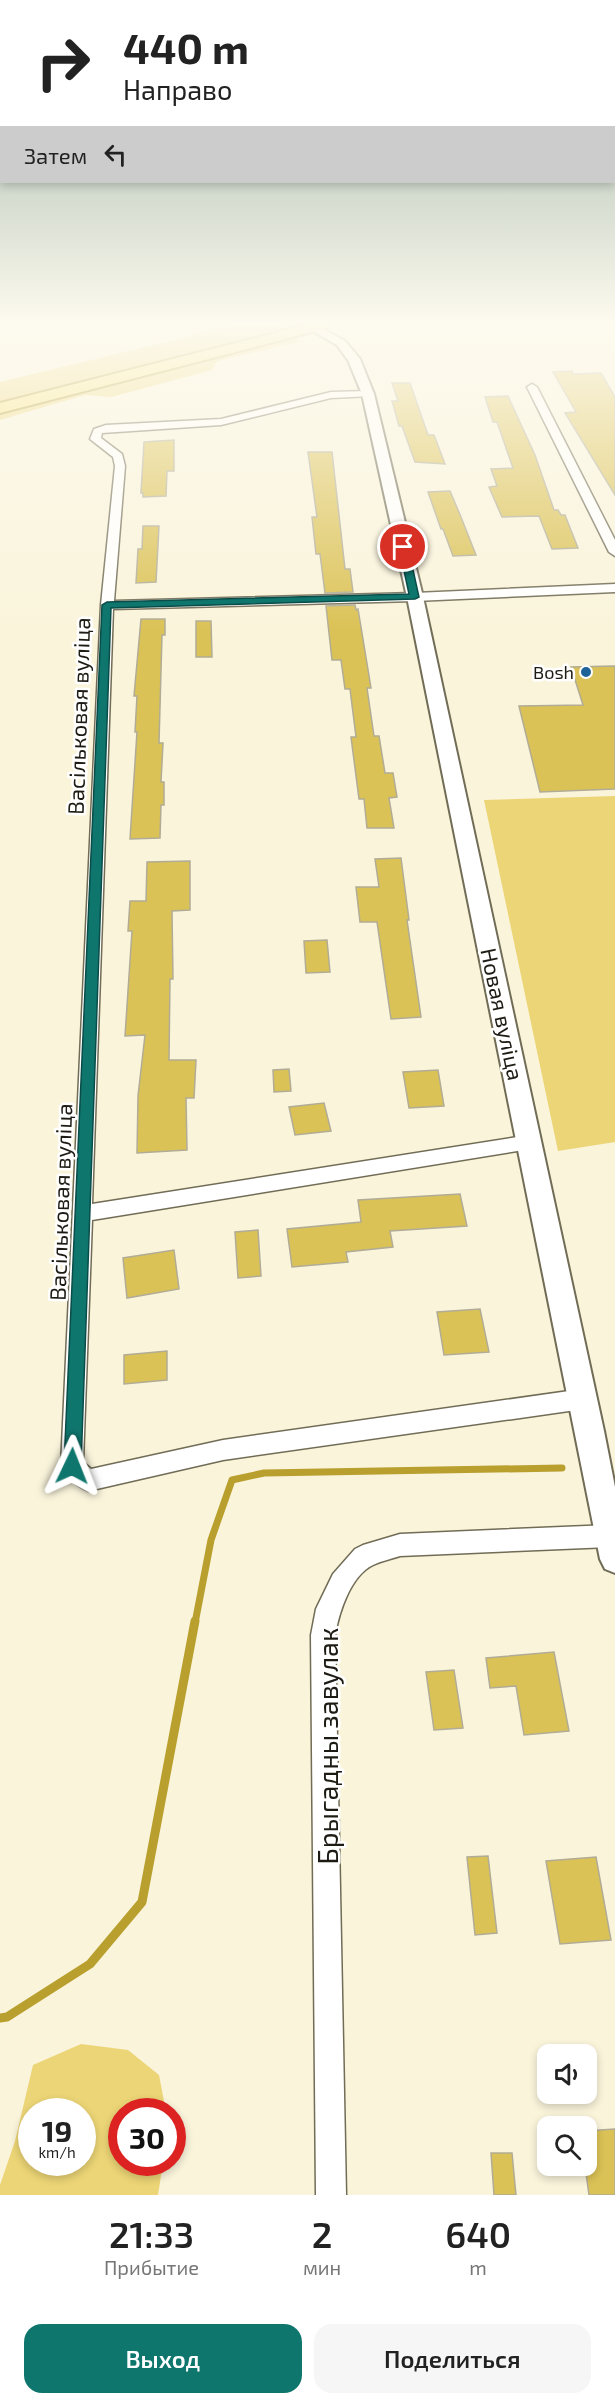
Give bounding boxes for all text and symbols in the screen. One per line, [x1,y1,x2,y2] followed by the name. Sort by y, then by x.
[123,22,249,72] text: 440 m
[24,24,102,102] icon: right
[123,73,232,105] text: Направо
[99,138,132,171] icon: left
[24,142,87,168] text: Затем
[377,521,428,572] pin
[386,530,419,563] icon: arrive
[62,617,95,815] street label: Васільковая вуліца
[533,661,574,683] place label: Bosh
[579,665,593,679] marker: Bosh
[475,945,530,1083] street label: Новая вуліца
[44,1103,77,1301] street label: Васільковая вуліца
[40,1434,104,1498] position arrow
[311,1628,344,1864] street label: Брыгадны завулак
[537,2044,597,2176] map controls
[537,2044,597,2104] button: sound
[108,2098,186,2176] speed limit sign: 30
[42,2112,72,2148] text: 19
[537,2116,597,2176] button: search
[38,2143,76,2161] text: km/h
[109,2212,194,2255] text: 21:33
[312,2212,332,2255] text: 2
[445,2212,511,2255] text: 640
[104,2255,199,2279] text: Прибытие
[303,2255,341,2279] text: мин
[469,2255,487,2279] text: m
[24,2324,302,2393] button: Выход
[314,2324,591,2393] button: Поделиться

